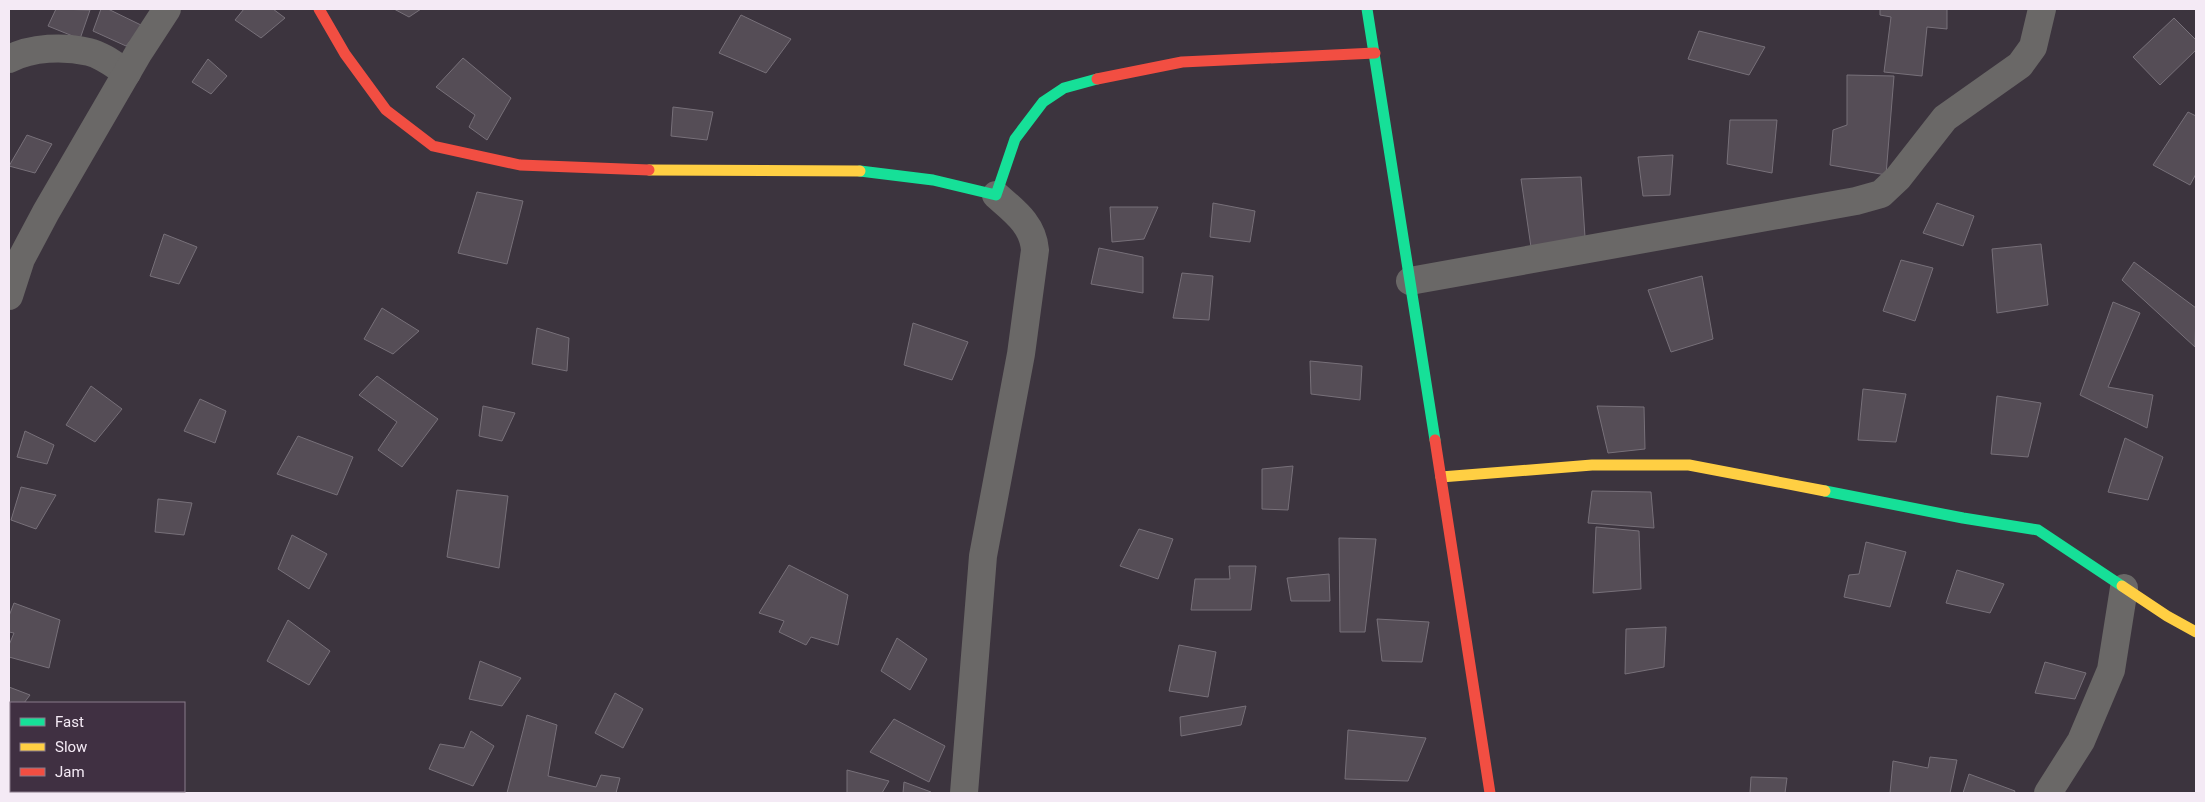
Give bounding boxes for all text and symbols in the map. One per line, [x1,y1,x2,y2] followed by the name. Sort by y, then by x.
[10,702,185,792] legend
[55,713,84,731] text: Fast
[55,738,87,756] text: Slow
[55,763,85,781] text: Jam

